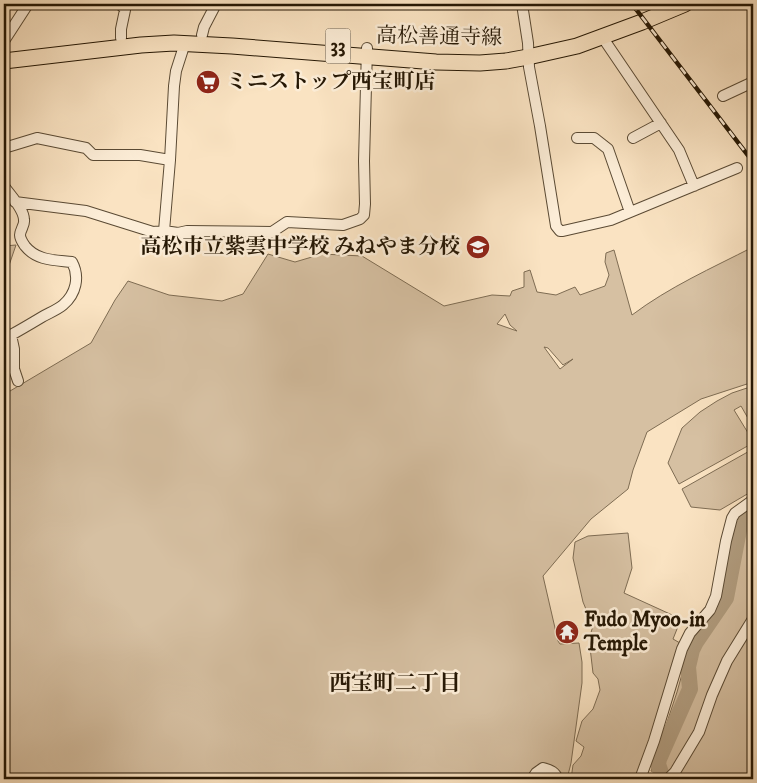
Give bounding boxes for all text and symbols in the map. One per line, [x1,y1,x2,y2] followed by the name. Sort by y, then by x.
[376,23,502,51] street label: 高松善通寺線
[326,28,350,64] road number: 33
[195,69,221,95] supermarket icon: ミニストップ西宝町店
[226,69,435,95] place label: ミニストップ西宝町店
[140,234,460,260] place label: 高松市立紫雲中学校 みねやま分校
[465,234,491,260] school or university icon: 高松市立紫雲中学校 みねやま分校
[583,607,707,657] place label: Fudo Myoo-in Temple
[554,619,580,645] temple icon: Fudo Myoo-in Temple
[329,670,461,697] district label: 西宝町二丁目

